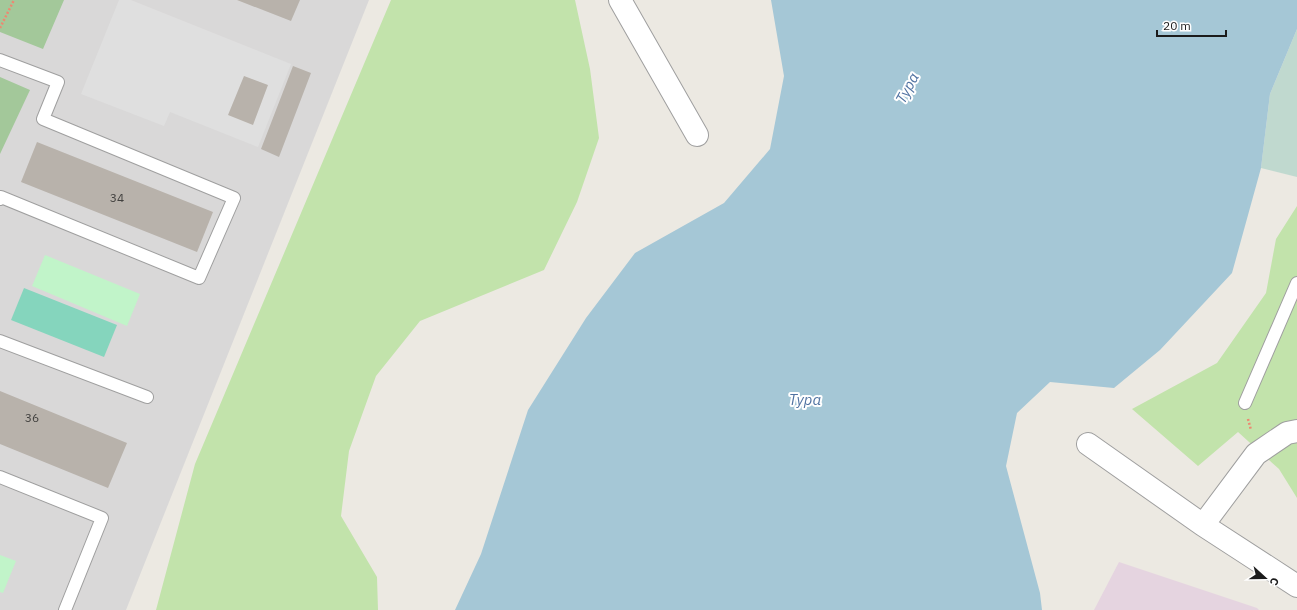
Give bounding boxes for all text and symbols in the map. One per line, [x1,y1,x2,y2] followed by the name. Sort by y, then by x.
[1157,12,1226,38] scale bar
[1163,18,1191,33] text: 20 m
[891,69,923,107] water label: Тура
[110,190,124,205] house number: 34
[789,390,821,409] water label: Тура
[25,410,39,425] house number: 36
[1245,558,1285,598] north arrow
[1267,576,1282,587] text: С

